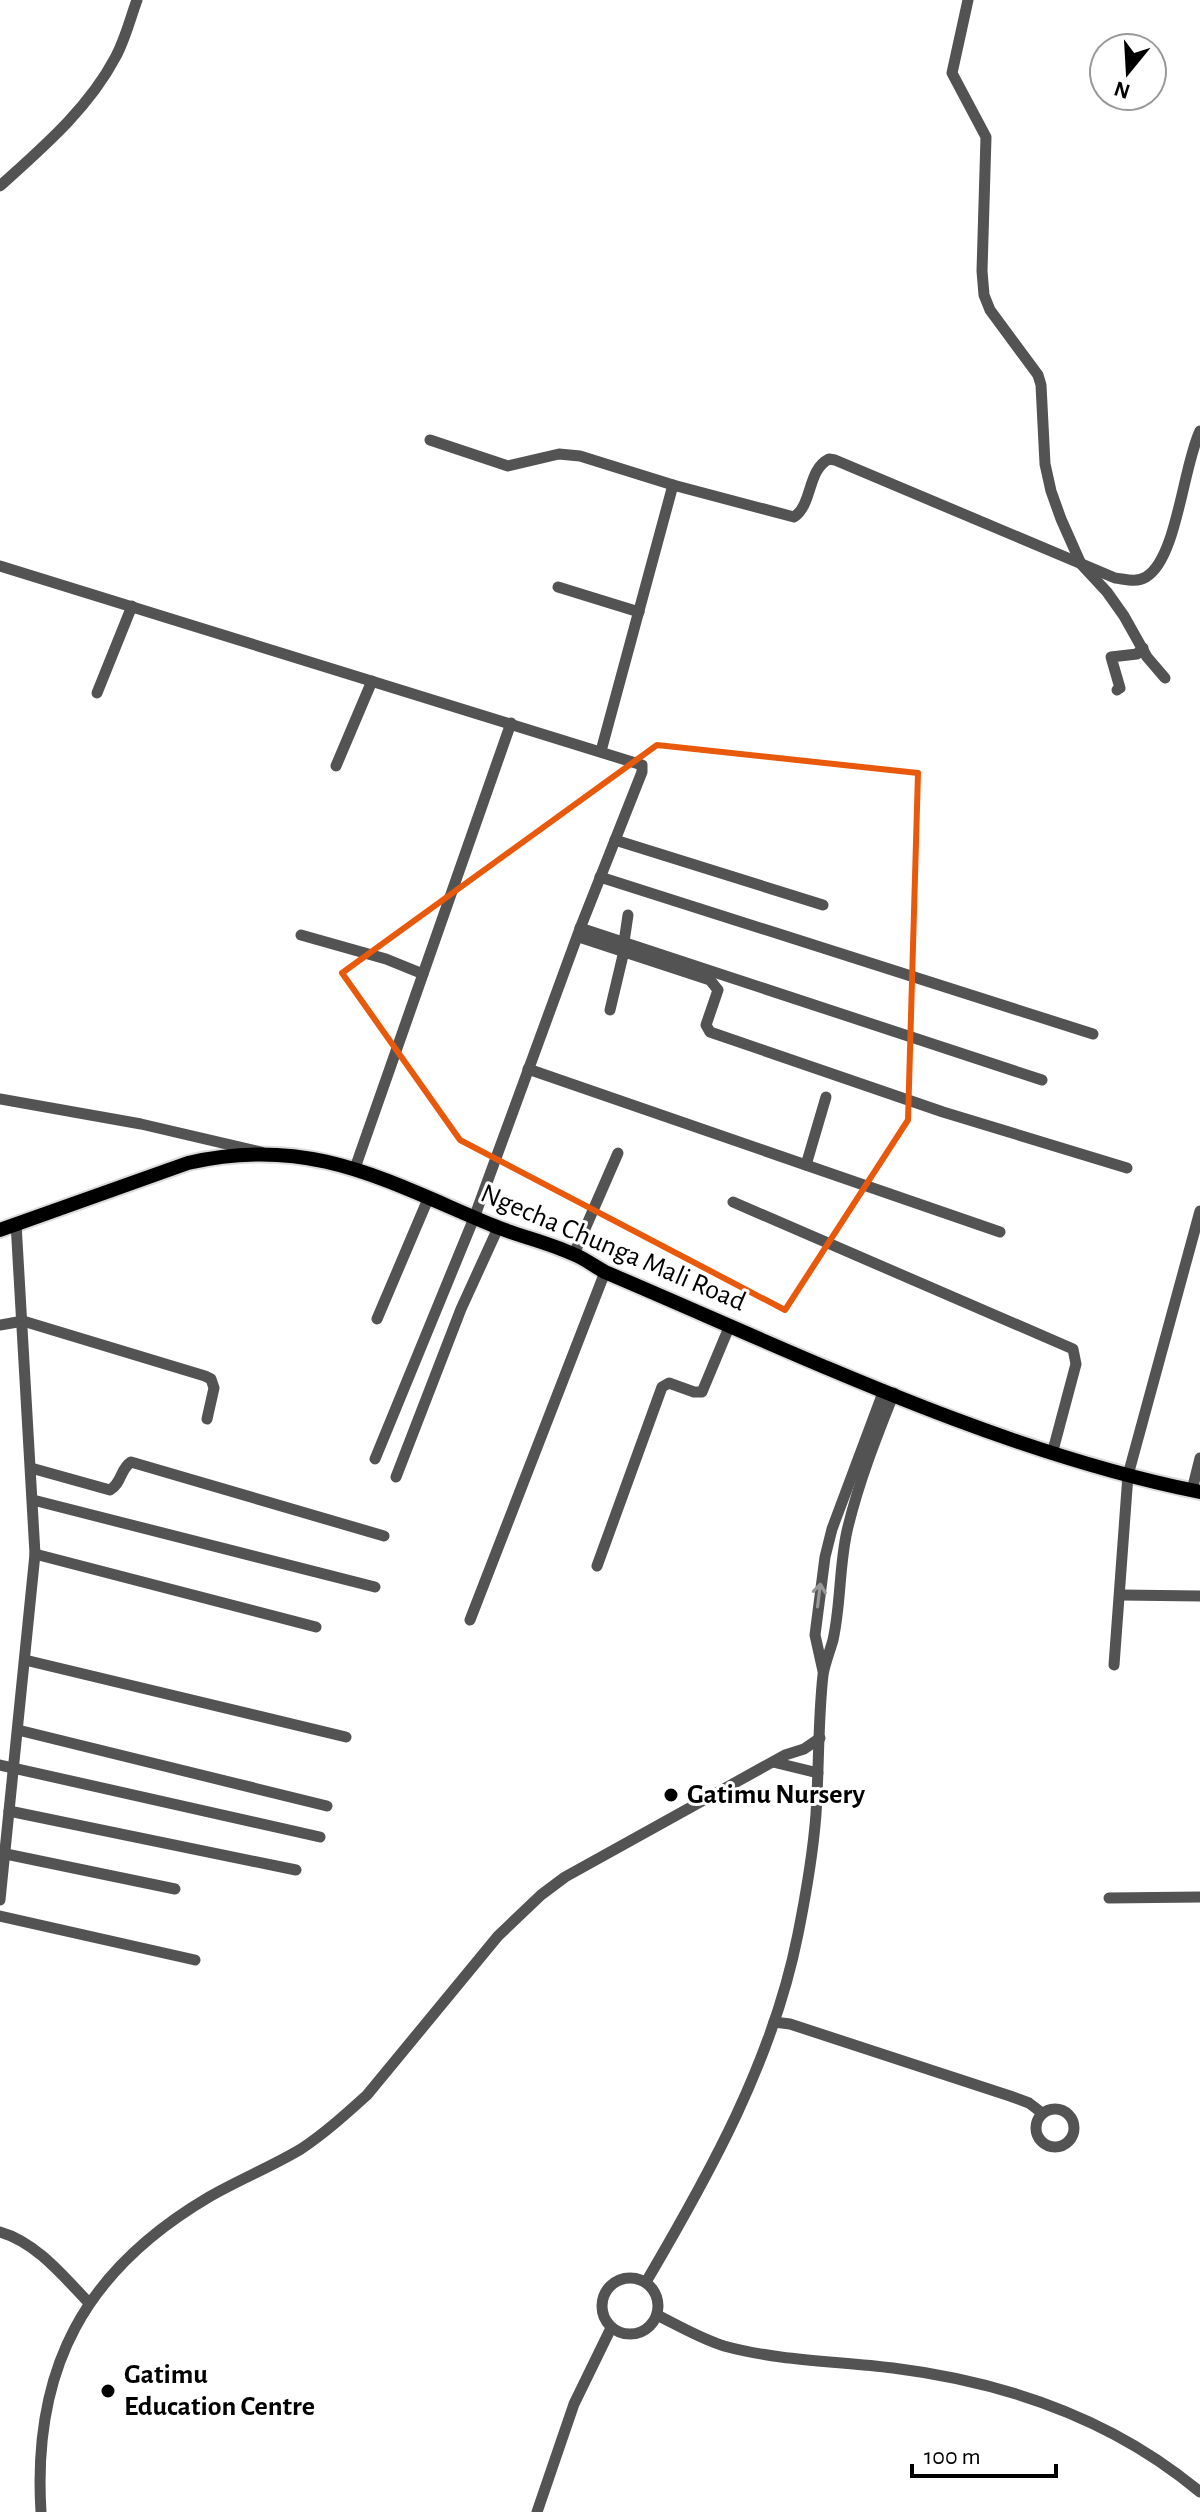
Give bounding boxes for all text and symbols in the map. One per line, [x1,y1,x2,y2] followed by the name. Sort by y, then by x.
[1088,32,1168,112] north arrow
[1111,77,1133,103] text: N
[476,1179,750,1317] street label: Ngecha Chunga Mali Road
[812,1582,827,1609] one-way arrow
[687,1781,865,1809] place label: Gatimu Nursery
[662,1786,680,1804] marker: Gatimu Nursery
[124,2361,315,2421] place label: Gatimu Education Centre
[99,2382,117,2400] marker: Gatimu Education Centre
[912,2428,1056,2478] scale bar
[924,2445,981,2469] text: 100 m

